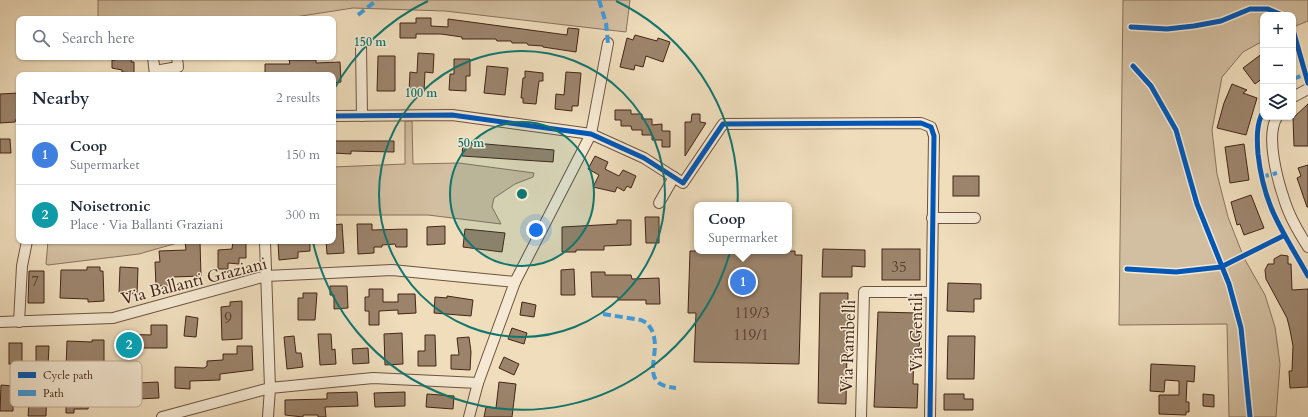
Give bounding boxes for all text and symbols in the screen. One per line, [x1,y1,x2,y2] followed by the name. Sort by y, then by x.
[1260,12,1296,120] map controls
[1260,12,1296,48] button: +
[16,16,336,60] search box
[30,27,52,49] icon: search
[62,28,135,48] text: Search here
[354,34,387,50] text: 150 m
[1260,48,1296,84] button: −
[1260,84,1296,120] button: layers
[405,85,438,101] text: 100 m
[32,87,89,110] text: Nearby
[276,89,320,107] text: 2 results
[458,135,485,151] text: 50 m
[70,136,107,156] text: Coop
[42,146,48,164] text: 1
[286,146,320,164] text: 150 m
[70,156,140,174] text: Supermarket
[515,187,529,201] centre of rings
[70,196,150,216] text: Noisetronic
[694,202,792,254] popup
[42,206,48,224] text: 2
[286,206,320,224] text: 300 m
[708,209,745,229] text: Coop
[70,216,223,234] text: Place · Via Ballanti Graziani
[526,220,546,240] your location
[708,229,778,247] text: Supermarket
[119,252,270,310] street label: Via Ballanti Graziani
[891,257,907,277] house number: 35
[730,267,756,297] pin: 1
[31,271,39,291] house number: 7
[905,292,928,372] street label: Via Gentili
[835,299,861,393] street label: Via Rambelli
[734,303,770,323] house number: 119/3
[224,308,232,328] house number: 9
[733,325,769,345] house number: 119/1
[116,330,142,360] pin: 2
[10,361,142,407] legend
[43,368,93,383] text: Cycle path
[43,386,64,401] text: Path

